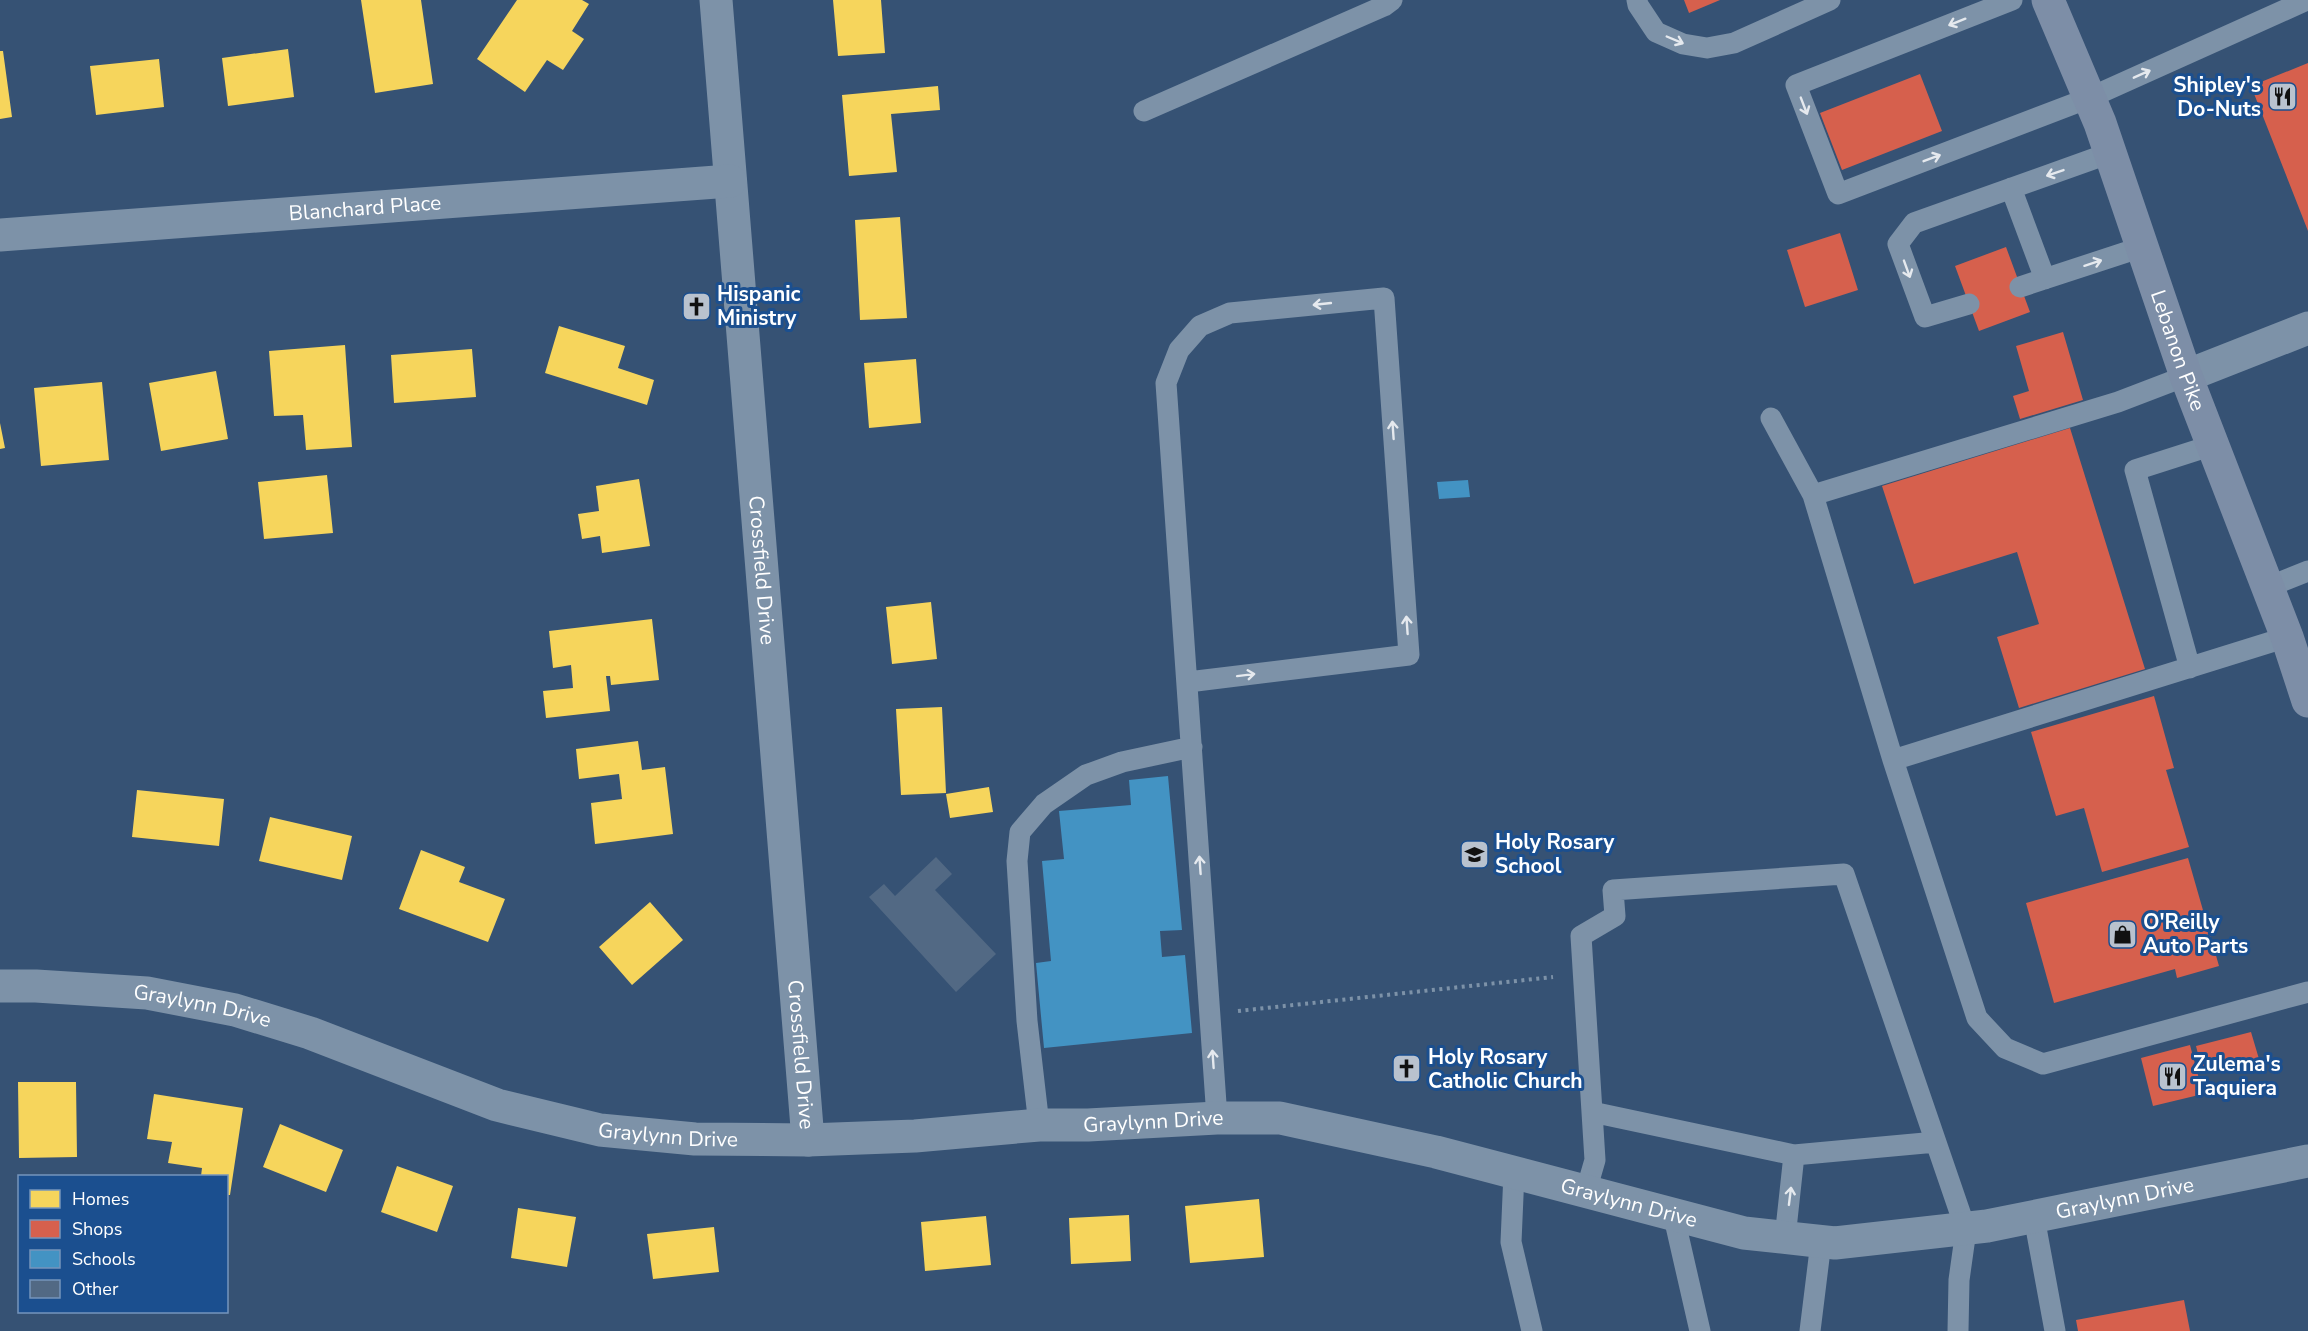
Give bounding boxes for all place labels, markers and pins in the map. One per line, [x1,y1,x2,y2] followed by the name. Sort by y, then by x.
[2173,71,2261,123] place label: Shipley's Do-Nuts
[2266,81,2298,113] restaurant icon: Shipley's Do-Nuts
[717,280,801,332] place label: Hispanic Ministry
[680,290,712,322] church icon: Hispanic Ministry
[1495,828,1615,880] place label: Holy Rosary School
[1458,838,1490,870] school or university icon: Holy Rosary School
[2143,908,2248,960] place label: O'Reilly Auto Parts
[2106,918,2138,950] shop icon: O'Reilly Auto Parts
[1428,1043,1582,1095] place label: Holy Rosary Catholic Church
[2193,1050,2281,1102] place label: Zulema's Taquiera
[1391,1053,1423,1085] church icon: Holy Rosary Catholic Church
[2156,1060,2188,1092] restaurant icon: Zulema's Taquiera

